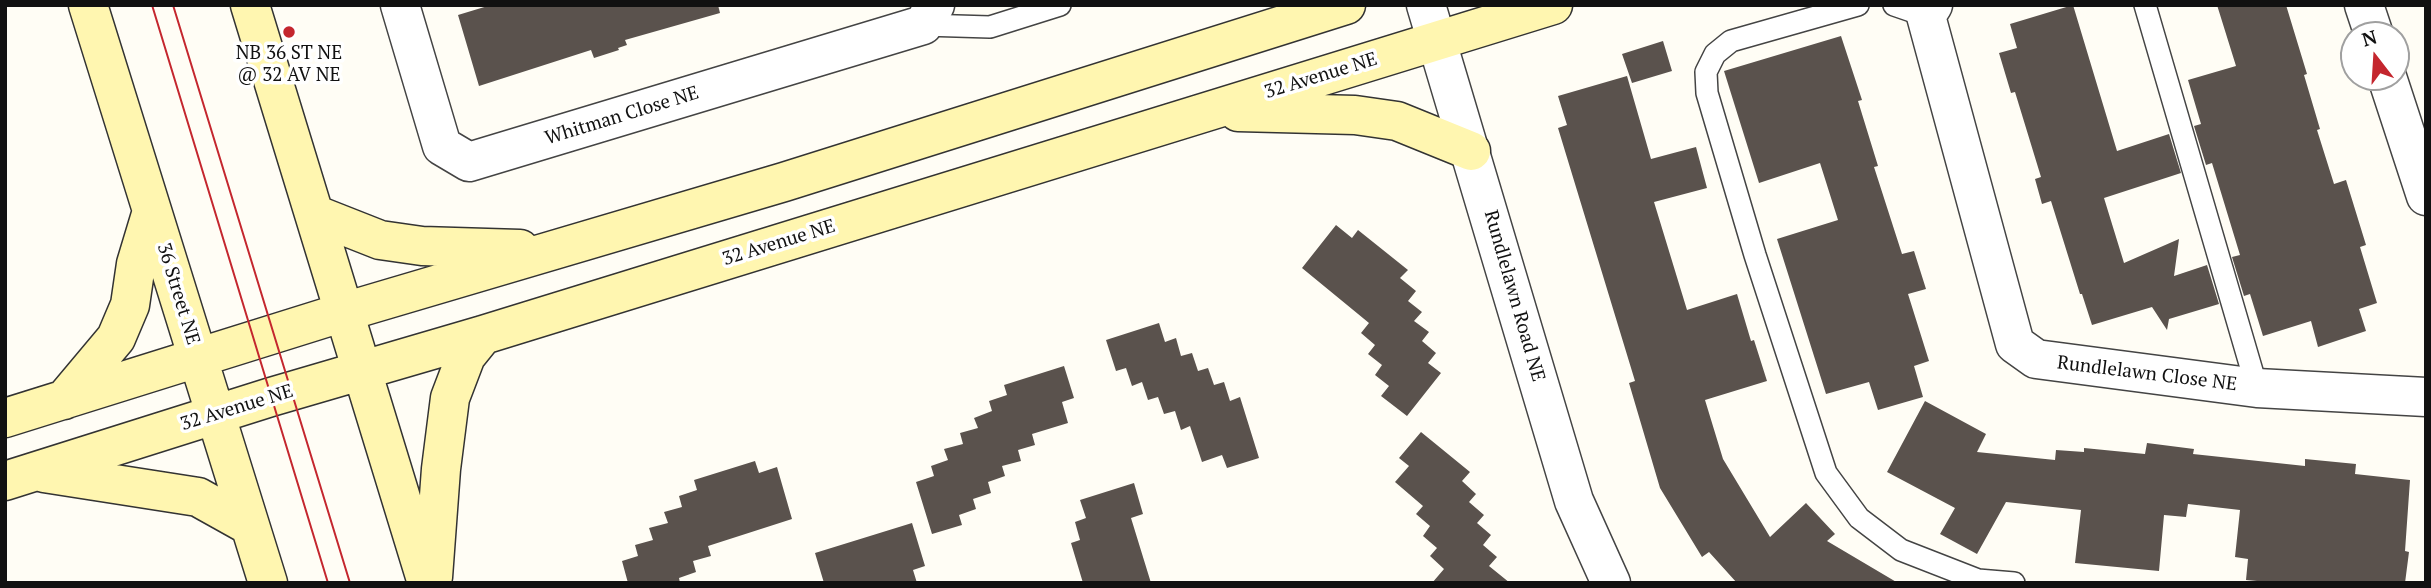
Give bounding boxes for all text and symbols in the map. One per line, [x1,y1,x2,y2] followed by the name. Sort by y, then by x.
[2340,21,2410,91] north arrow
[2359,23,2380,51] text: N
[281,24,297,40] marker: NB 36 ST NE @ 32 AV NE
[236,43,342,87] place label: NB 36 ST NE @ 32 AV NE
[1262,48,1380,104] street label: 32 Avenue NE
[542,82,702,150] street label: Whitman Close NE
[1479,208,1549,384] street label: Rundlelawn Road NE
[720,215,838,271] street label: 32 Avenue NE
[152,240,204,348] street label: 36 Street NE
[2056,352,2238,396] street label: Rundlelawn Close NE
[178,380,296,436] street label: 32 Avenue NE

